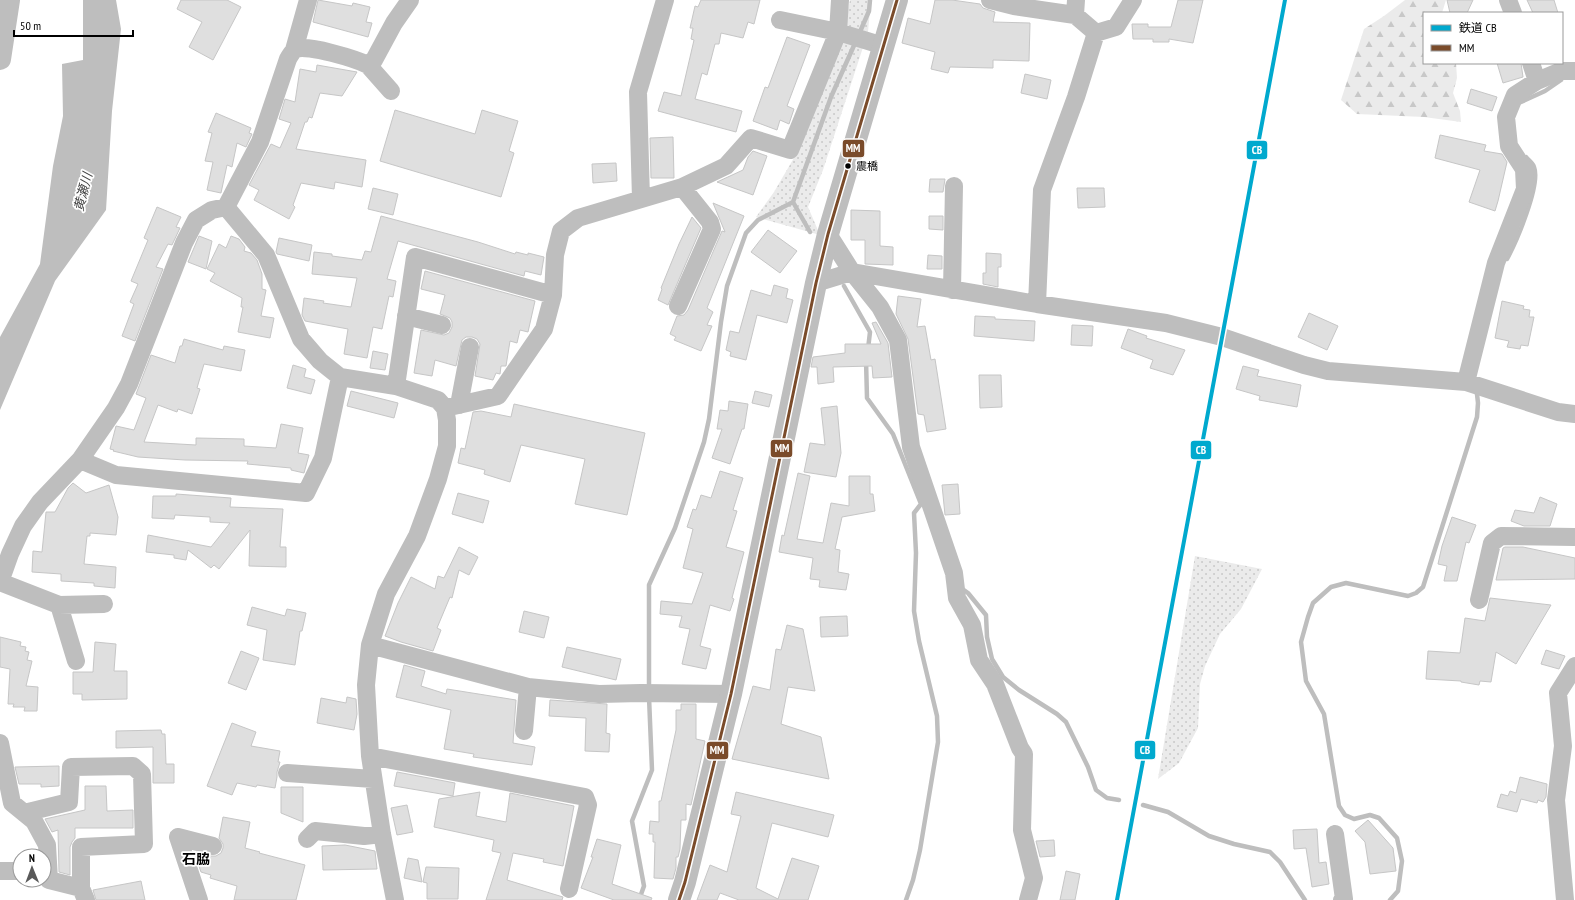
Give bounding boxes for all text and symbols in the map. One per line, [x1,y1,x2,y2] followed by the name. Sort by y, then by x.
[14,12,133,38] scale bar
[1423,12,1563,64] legend
[20,18,41,33] text: 50 m
[1459,20,1497,35] text: 鉄道 CB
[1459,40,1474,55] text: MM
[842,139,865,158] line badge: MM
[1246,140,1268,160] line badge: CB
[846,141,860,155] text: MM
[1252,143,1263,157] text: CB
[856,159,878,173] place label: 震橋
[843,161,853,171] marker: 震橋
[70,169,96,213] water label: 黄瀬川
[770,439,793,458] line badge: MM
[1190,440,1212,460] line badge: CB
[775,441,789,455] text: MM
[1196,443,1207,457] text: CB
[1134,740,1156,760] line badge: CB
[706,741,729,760] line badge: MM
[710,743,724,757] text: MM
[1140,743,1151,757] text: CB
[12,848,52,888] north arrow
[182,850,210,868] district label: 石脇
[29,851,35,865] text: N

